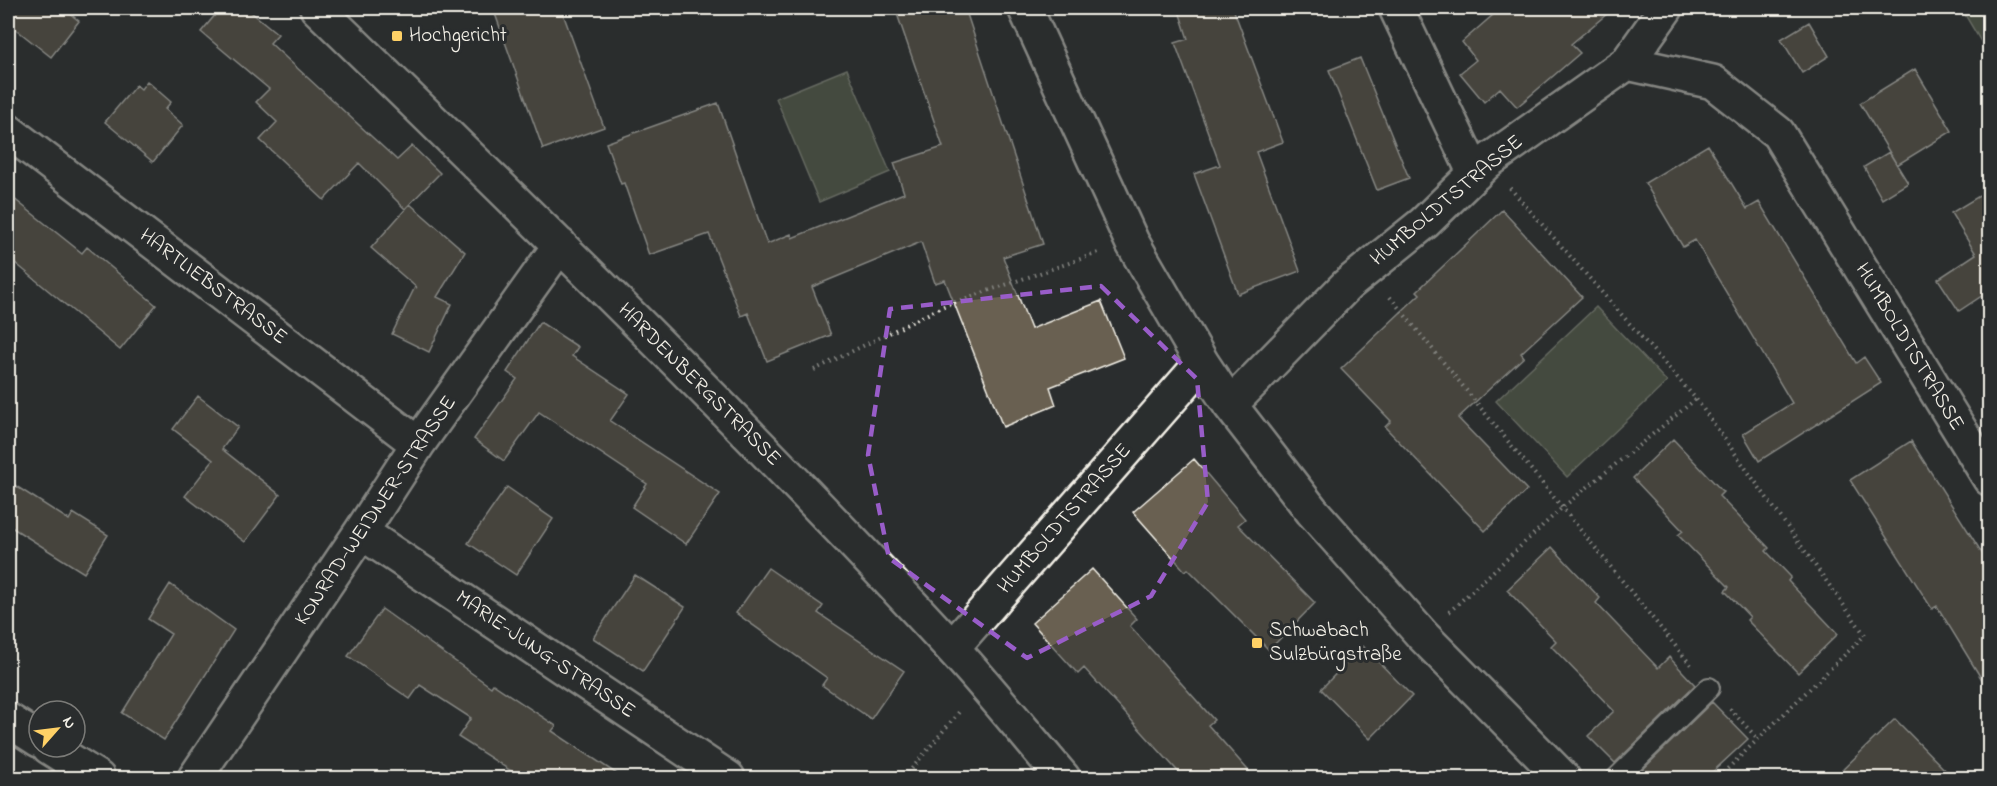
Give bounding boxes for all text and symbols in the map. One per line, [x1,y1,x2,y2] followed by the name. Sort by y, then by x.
[409,21,507,53] place label: Hochgericht
[390,29,404,43] marker: Hochgericht
[1364,128,1530,274] street label: HUMBOLDTSTRASSE
[133,221,293,353] street label: HARTLIEBSTRASSE
[1847,257,1971,437] street label: HUMBOLDTSTRASSE
[610,296,788,474] street label: HARDENBERGSTRASSE
[288,390,464,632] street label: KONRAD-WEIDNER-STRASSE
[991,437,1139,601] street label: HUMBOLDTSTRASSE
[449,583,641,727] street label: MARIE-JUNG-STRASSE
[1269,616,1402,672] place label: Schwabach Sulzbürgstraße
[1250,636,1264,650] marker: Schwabach Sulzbürgstraße
[27,699,87,759] north arrow
[55,712,82,733] text: N

